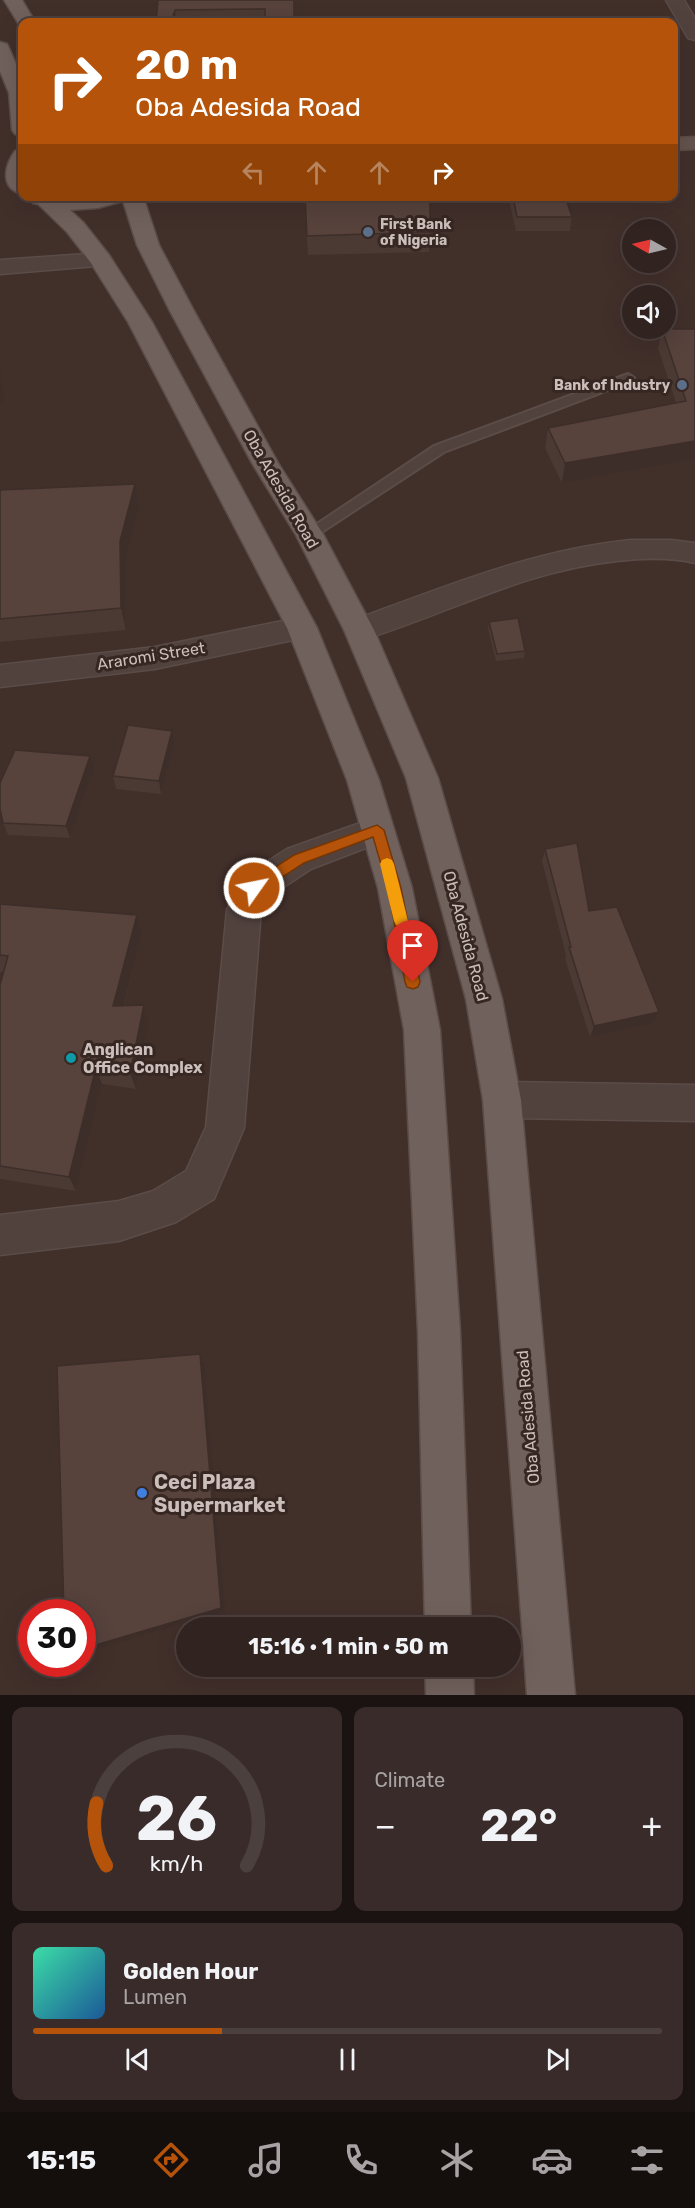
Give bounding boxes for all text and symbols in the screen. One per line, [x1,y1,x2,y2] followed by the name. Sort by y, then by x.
[135,40,238,90] text: 20 m
[36,42,114,120] icon: right
[135,91,361,123] text: Oba Adesida Road
[237,156,270,189] icon: left
[300,156,333,189] icon: ahead
[363,156,396,189] icon: ahead
[426,156,459,189] icon: right
[380,216,452,249] place label: First Bank of Nigeria
[622,219,676,273] north arrow
[622,219,676,339] map controls
[361,225,375,239] marker: First Bank of Nigeria
[622,285,676,339] button: sound
[554,377,671,394] place label: Bank of Industry
[675,378,689,392] marker: Bank of Industry
[239,426,323,552] street label: Oba Adesida Road
[96,638,206,674] street label: Araromi Street
[222,856,286,920] position arrow
[439,869,493,1003] street label: Oba Adesida Road
[387,920,438,982] pin
[396,929,429,962] icon: arrive
[83,1040,203,1077] place label: Anglican Office Complex
[64,1051,78,1065] marker: Anglican Office Complex
[513,1349,543,1485] street label: Oba Adesida Road
[154,1470,285,1517] place label: Ceci Plaza Supermarket
[135,1486,149,1500] marker: Ceci Plaza Supermarket
[18,1599,96,1677] speed limit sign: 30
[248,1633,449,1660] text: 15:16 · 1 min · 50 m
[375,1768,445,1792] text: Climate
[136,1782,217,1856] text: 26
[480,1799,557,1852] text: 22°
[375,1806,396,1845] text: −
[641,1806,662,1845] text: +
[150,1851,204,1876] text: km/h
[123,1958,258,1985] text: Golden Hour
[123,1985,187,2009] text: Lumen
[121,2043,154,2076] icon: previous
[331,2043,364,2076] icon: pause
[541,2043,574,2076] icon: next
[150,2139,192,2181] icon: directions
[245,2139,287,2181] icon: music
[340,2139,382,2181] icon: phone
[436,2139,478,2181] icon: climate
[531,2139,573,2181] icon: car
[626,2139,668,2181] icon: filters
[27,2144,96,2176] text: 15:15

